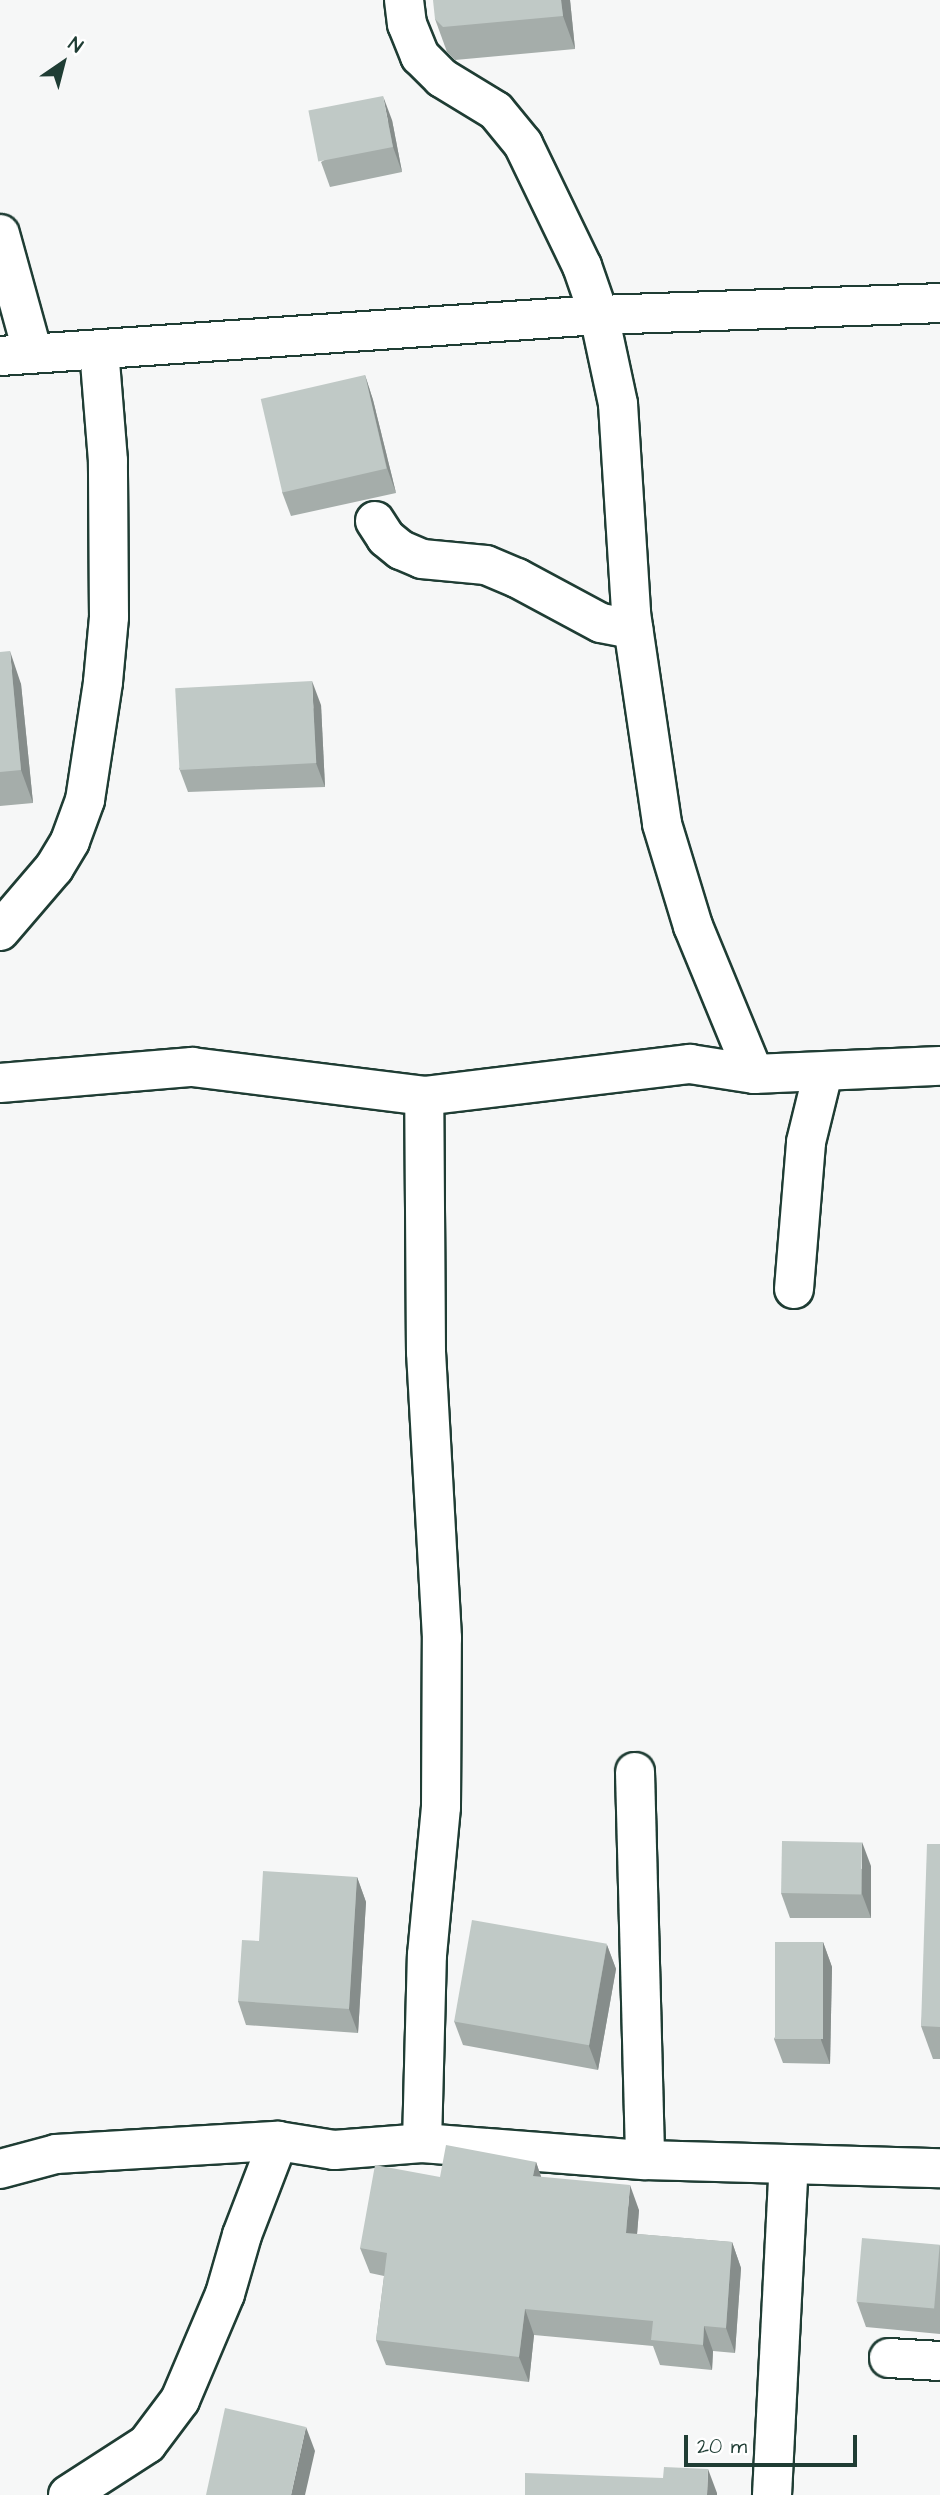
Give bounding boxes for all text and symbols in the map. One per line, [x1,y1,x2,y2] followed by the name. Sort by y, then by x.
[28,28,98,98] north arrow
[63,31,88,60] text: N
[688,2422,861,2466] scale bar
[697,2432,747,2461] text: 20 m

